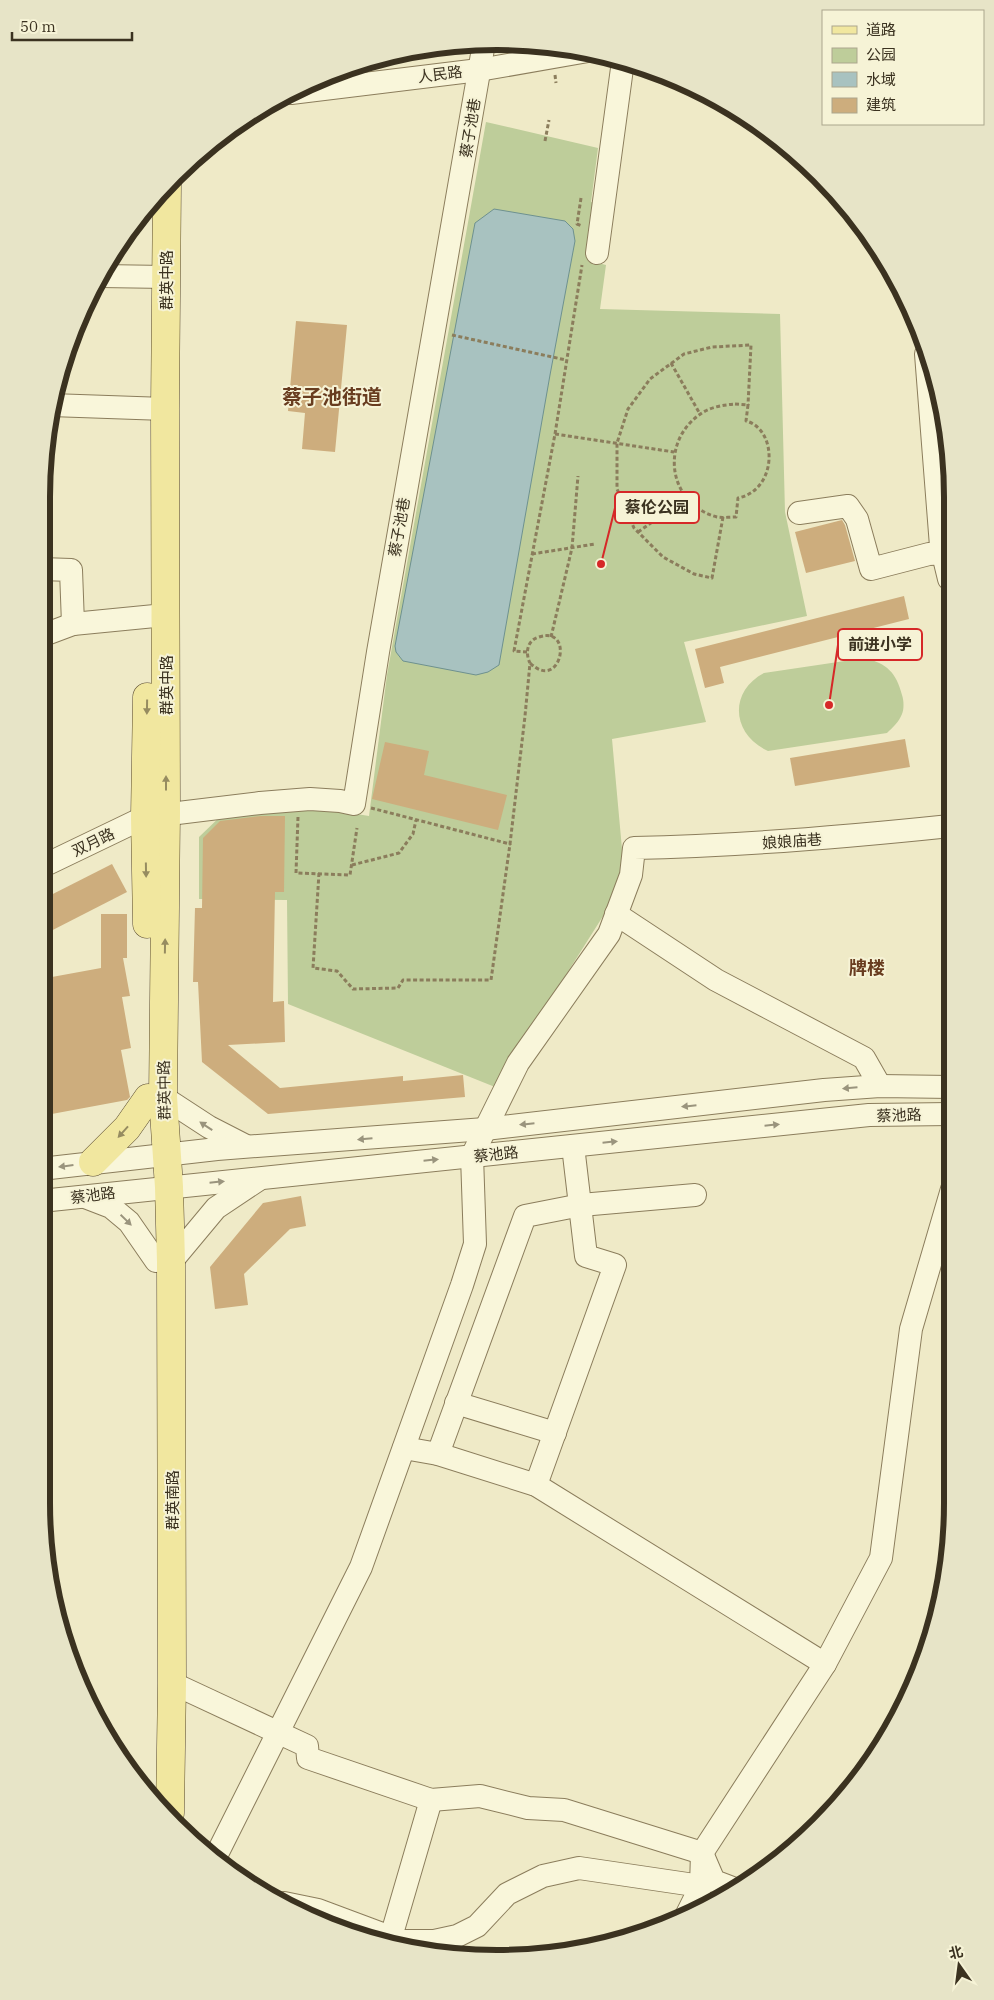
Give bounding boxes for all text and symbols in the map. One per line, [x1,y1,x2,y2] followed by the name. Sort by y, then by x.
[12,10,132,42] scale bar
[822,10,984,125] legend
[20,17,56,36] text: 50 m
[866,20,896,39] text: 道路
[866,45,896,64] text: 公园
[417,62,463,86] street label: 人民路
[866,70,896,89] text: 水域
[866,95,896,114] text: 建筑
[456,97,484,159] street label: 蔡子池巷
[157,250,176,310] street label: 群英中路
[282,383,382,410] district label: 蔡子池街道
[615,492,699,523] callout: 蔡伦公园
[384,496,414,558] street label: 蔡子池巷
[625,497,689,517] text: 蔡伦公园
[838,629,922,660] callout: 前进小学
[848,634,912,654] text: 前进小学
[157,655,176,715] street label: 群英中路
[143,699,151,715] one-way arrow
[162,775,170,791] one-way arrow
[69,824,117,860] street label: 双月路
[761,829,823,853] street label: 娘娘庙巷
[142,862,150,878] one-way arrow
[161,937,169,953] one-way arrow
[849,956,885,979] district label: 牌楼
[154,1060,174,1120] street label: 群英中路
[842,1084,858,1092] one-way arrow
[680,1102,696,1110] one-way arrow
[876,1105,922,1125] street label: 蔡池路
[519,1120,535,1128] one-way arrow
[200,1121,213,1130] one-way arrow
[764,1121,780,1129] one-way arrow
[117,1126,129,1138] one-way arrow
[357,1135,373,1143] one-way arrow
[603,1138,619,1146] one-way arrow
[473,1142,519,1166] street label: 蔡池路
[423,1156,439,1164] one-way arrow
[58,1162,74,1170] one-way arrow
[210,1178,226,1186] one-way arrow
[70,1183,116,1207] street label: 蔡池路
[120,1214,132,1226] one-way arrow
[163,1470,182,1530] street label: 群英南路
[934,1940,984,1990] north arrow
[947,1942,965,1963] text: 北

